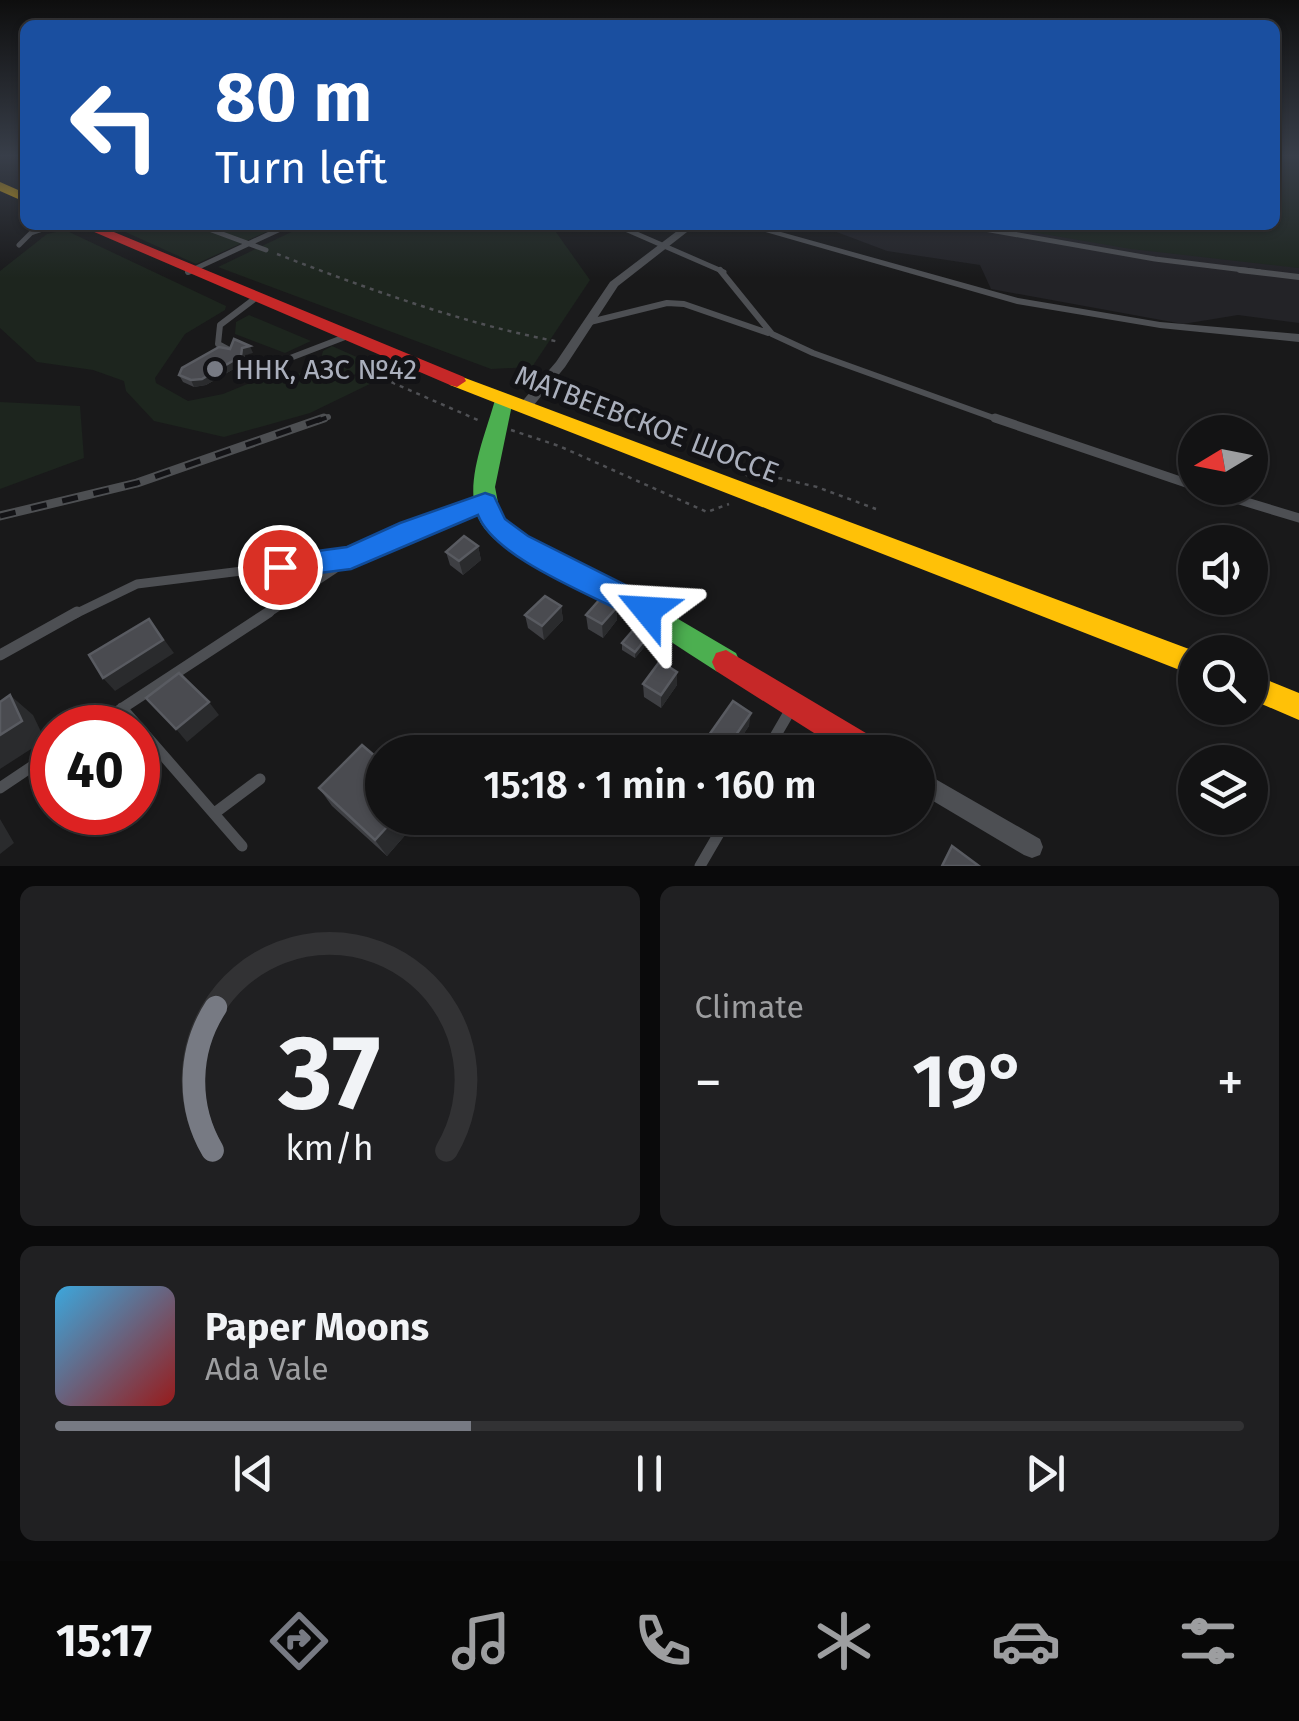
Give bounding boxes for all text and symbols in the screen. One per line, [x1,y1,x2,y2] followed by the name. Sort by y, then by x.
[215,56,372,140] text: 80 m
[50,60,180,190] icon: left
[215,141,387,195] text: Turn left
[235,353,417,386] place label: ННК, АЗС №42
[204,358,226,380] marker: ННК, АЗС №42
[511,359,783,489] street label: МАТВЕЕВСКОЕ ШОССЕ
[1178,415,1268,505] north arrow
[1178,415,1268,835] map controls
[238,525,323,610] pin
[1178,525,1268,615] button: sound
[253,540,308,595] icon: arrive
[595,558,699,662] position arrow
[1178,635,1268,725] button: search
[30,705,160,835] speed limit sign: 40
[1178,745,1268,835] button: layers
[483,762,817,808] text: 15:18 · 1 min · 160 m
[695,988,804,1026] text: Climate
[278,1011,381,1136] text: 37
[912,1037,1027,1127] text: 19°
[695,1050,722,1116] text: −
[1217,1050,1244,1116] text: +
[286,1127,374,1169] text: km/h
[205,1304,429,1350] text: Paper Moons
[205,1350,329,1388] text: Ada Vale
[226,1446,281,1501] icon: previous
[622,1446,677,1501] icon: pause
[1018,1446,1073,1501] icon: next
[264,1606,334,1676] icon: directions
[446,1606,516,1676] icon: music
[628,1606,698,1676] icon: phone
[809,1606,879,1676] icon: climate
[991,1606,1061,1676] icon: car
[1173,1606,1243,1676] icon: filters
[56,1614,152,1668] text: 15:17

